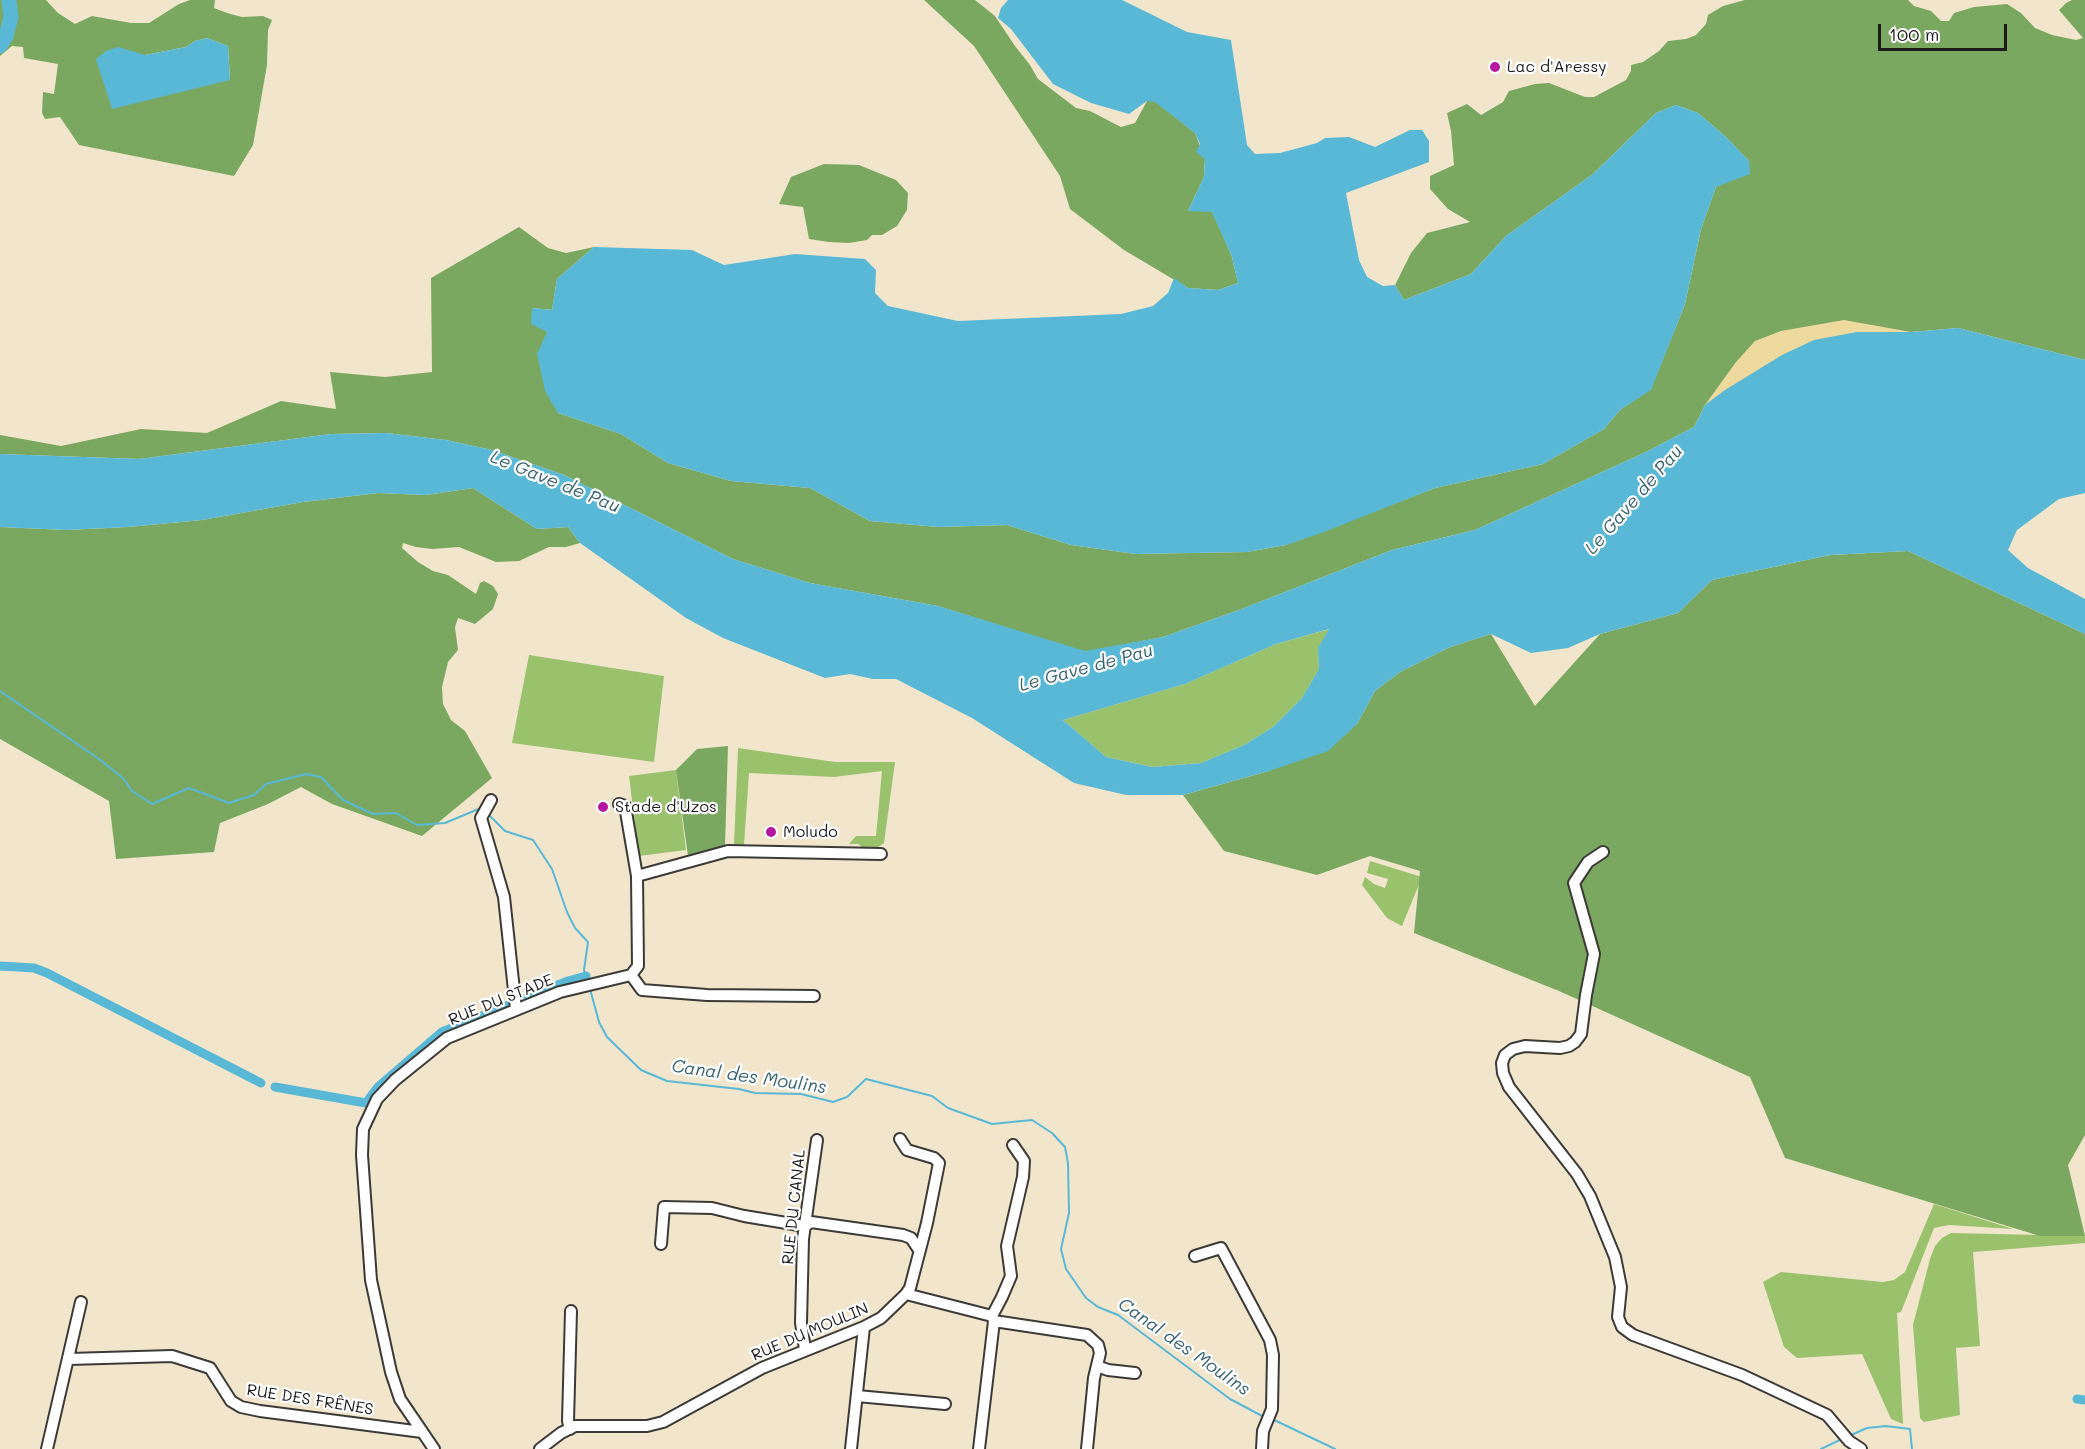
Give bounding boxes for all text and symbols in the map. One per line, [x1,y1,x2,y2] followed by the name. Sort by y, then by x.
[1881,12,2010,50] scale bar
[1889,22,1939,46] text: 100 m
[1507,57,1607,77] place label: Lac d'Aressy
[1488,60,1502,74] marker: Lac d'Aressy
[1581,441,1687,559] water label: Le Gave de Pau
[487,446,623,518] water label: Le Gave de Pau
[1017,640,1155,696] water label: Le Gave de Pau
[615,797,717,817] place label: Stade d'Uzos
[596,800,610,814] marker: Stade d'Uzos
[783,822,838,842] place label: Moludo
[764,825,778,839] marker: Moludo
[446,970,556,1030] street label: RUE DU STADE
[670,1055,828,1099] water label: Canal des Moulins
[778,1148,810,1266] street label: RUE DU CANAL
[1114,1293,1254,1401] water label: Canal des Moulins
[749,1299,871,1365] street label: RUE DU MOULIN
[245,1381,375,1419] street label: RUE DES FRÊNES

